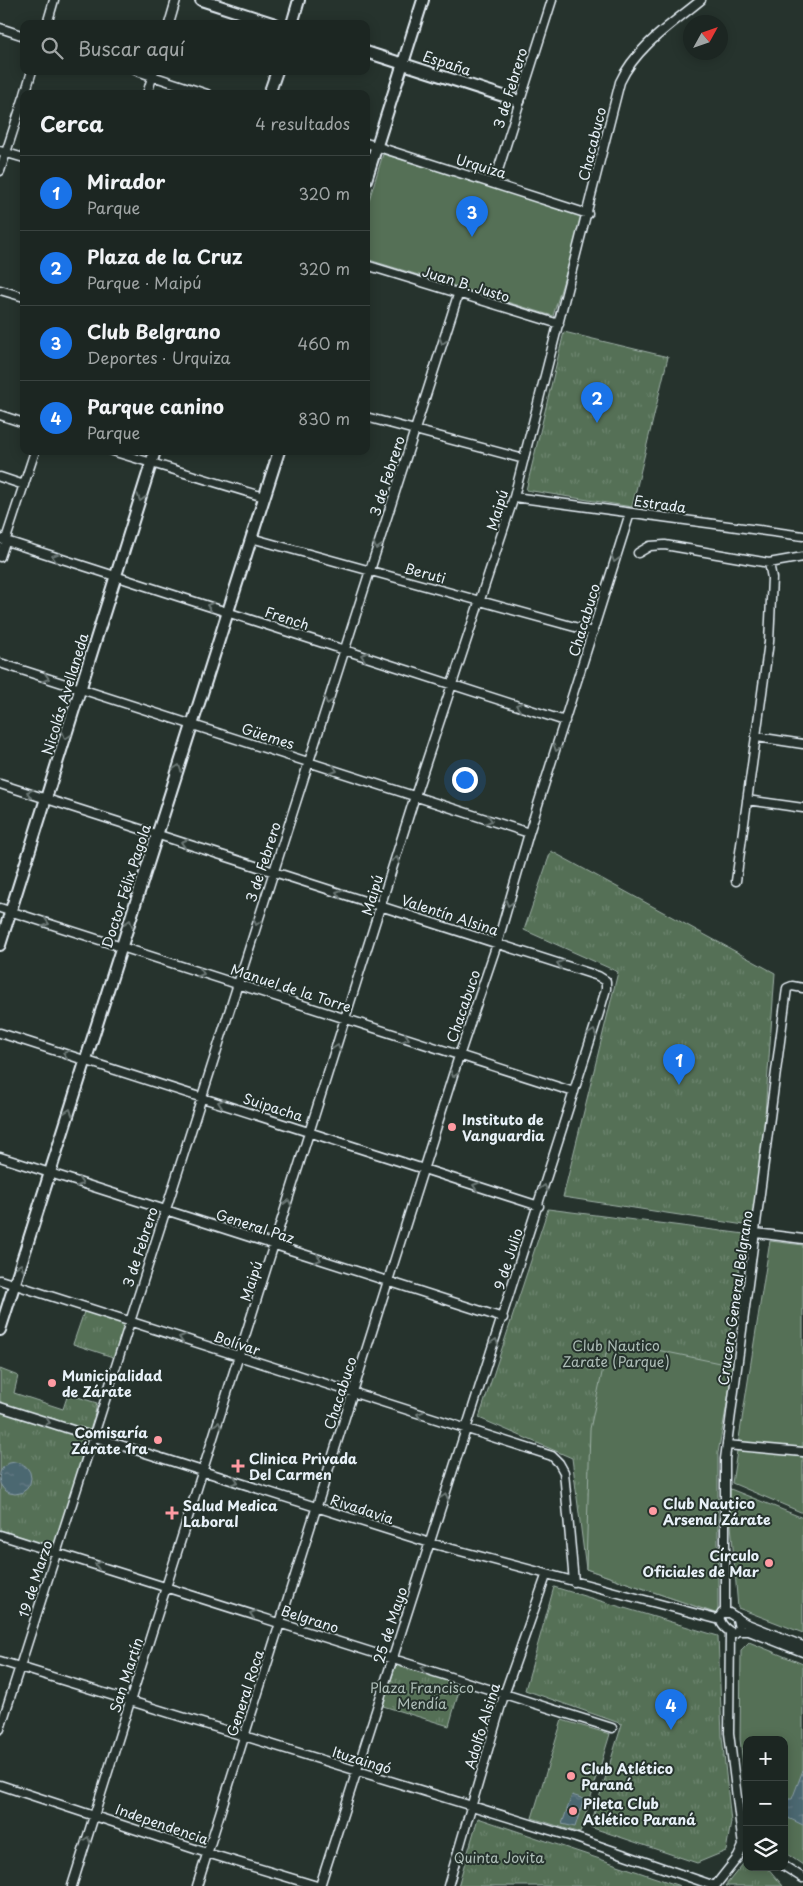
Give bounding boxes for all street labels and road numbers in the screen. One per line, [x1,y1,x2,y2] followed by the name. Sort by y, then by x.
[420,45,474,81] street label: España
[488,45,532,131] street label: 3 de Febrero
[573,105,611,183] street label: Chacabuco
[453,148,509,184] street label: Urquiza
[420,261,513,307] street label: Juan B. Justo
[364,433,410,519] street label: 3 de Febrero
[481,487,513,533] street label: Maipú
[633,490,688,518] street label: Estrada
[402,557,448,589] street label: Beruti
[563,581,605,659] street label: Chacabuco
[262,601,312,635] street label: French
[36,630,94,758] street label: Nicolás Avellaneda
[239,718,297,754] street label: Güemes
[240,819,286,905] street label: 3 de Febrero
[96,821,156,951] street label: Doctor Félix Pagola
[356,872,388,918] street label: Maipú
[399,889,502,941] street label: Valentín Alsina
[228,959,354,1017] street label: Manuel de la Torre
[441,967,485,1045] street label: Chacabuco
[240,1087,306,1127] street label: Suipacha
[213,1203,297,1249] street label: General Paz
[117,1204,163,1290] street label: 3 de Febrero
[712,1209,758,1387] street label: Crucero General Belgrano
[488,1225,528,1292] street label: 9 de Julio
[235,1258,267,1304] street label: Maipú
[211,1326,264,1361] street label: Bolívar
[318,1354,362,1432] street label: Chacabuco
[328,1489,397,1529] street label: Rivadavia
[13,1538,57,1620] street label: 19 de Marzo
[368,1584,412,1666] street label: 25 de Mayo
[278,1600,342,1638] street label: Belgrano
[104,1635,148,1715] street label: San Martín
[221,1647,269,1739] street label: General Roca
[459,1680,505,1772] street label: Adolfo Alsina
[330,1741,394,1779] street label: Ituzaingó
[113,1798,212,1850] street label: Independencia

